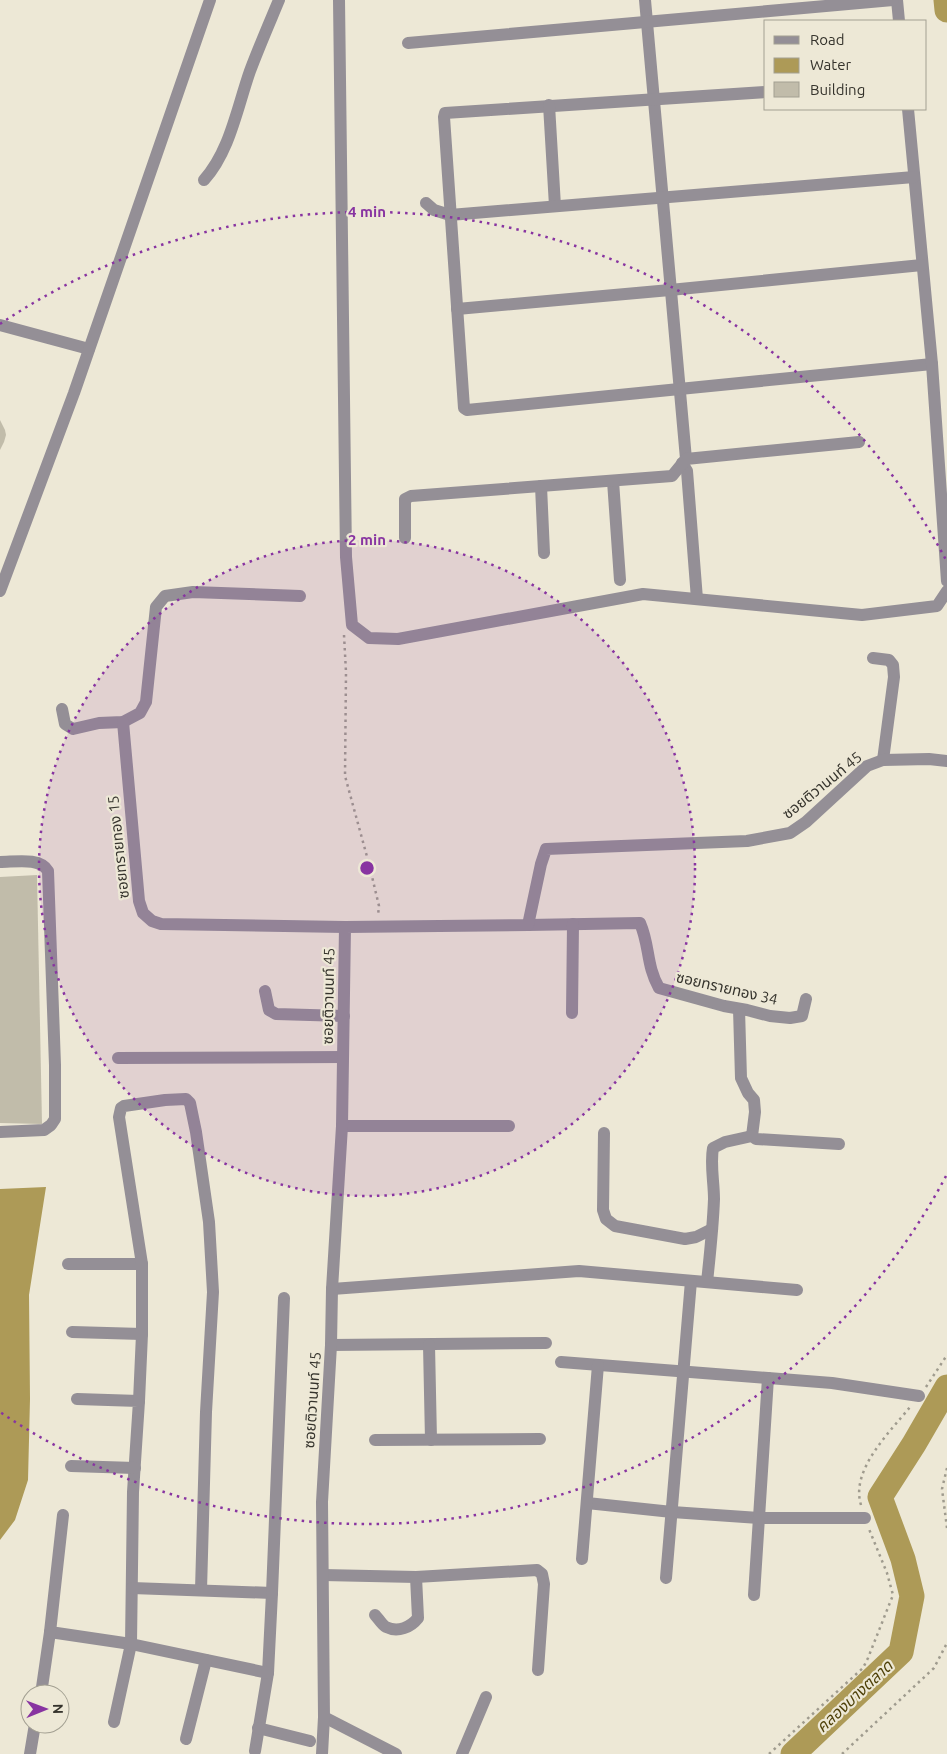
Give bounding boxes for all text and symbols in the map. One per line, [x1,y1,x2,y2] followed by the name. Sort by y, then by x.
[764,20,927,110] legend
[810,31,845,48] text: Road
[810,56,851,73] text: Water
[810,81,865,98] text: Building
[348,203,386,220] text: 4 min
[348,531,386,548] text: 2 min
[779,748,865,822] street label: ซอยติวานนท์ 45
[104,795,132,899] street label: ซอยทรายทอง 15
[358,859,376,877] centre of rings
[319,947,337,1045] street label: ซอยติวานนท์ 45
[675,968,779,1008] street label: ซอยทรายทอง 34
[300,1351,324,1449] street label: ซอยติวานนท์ 45
[812,1656,896,1736] water label: คลองบางตลาด
[20,1684,70,1734] north arrow
[50,1703,66,1714] text: N

